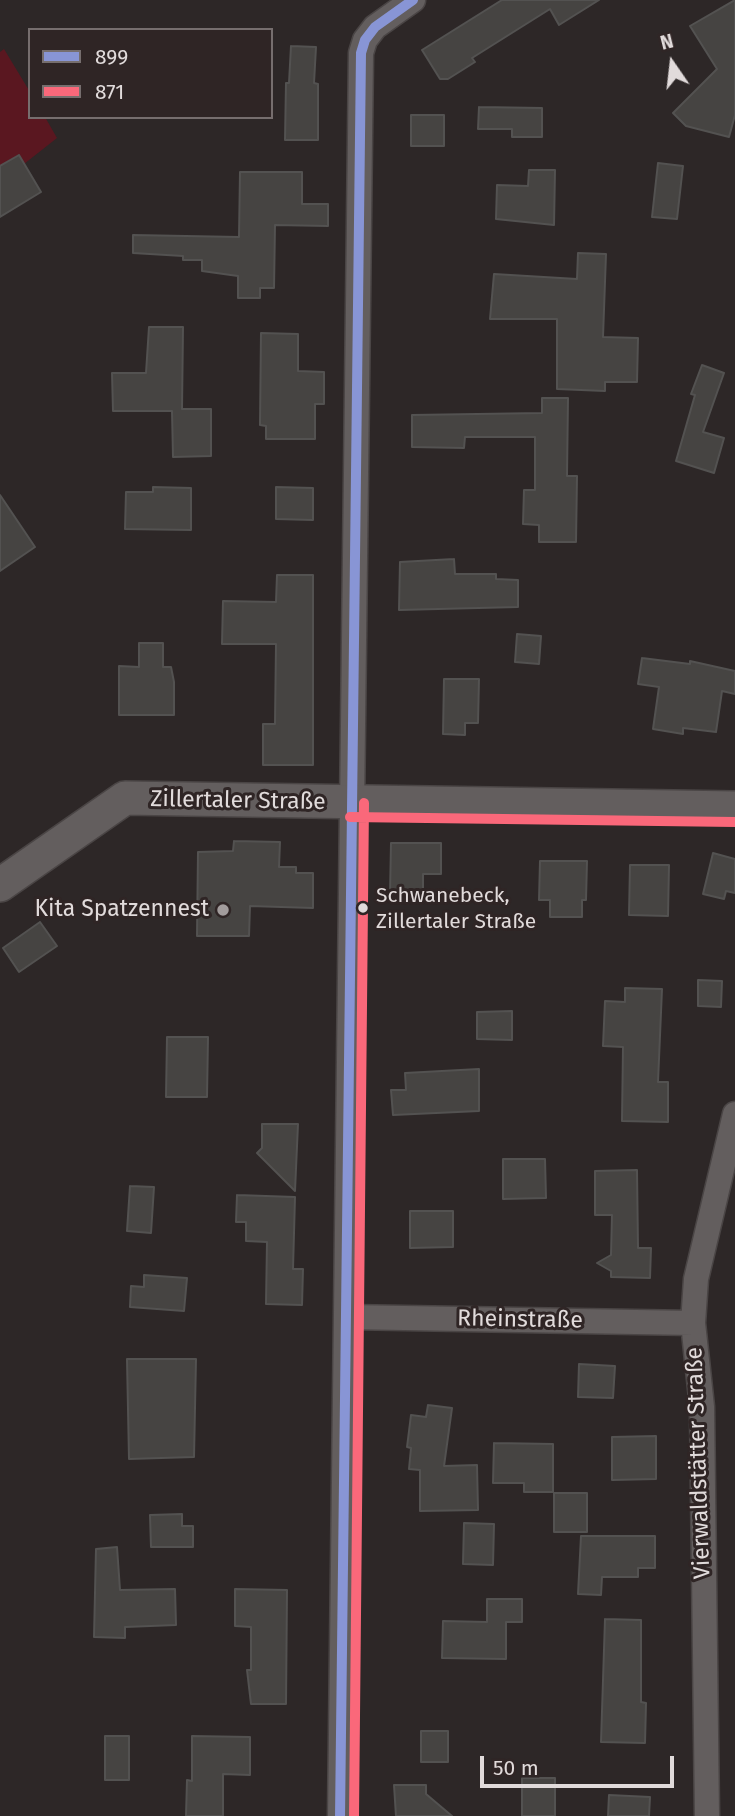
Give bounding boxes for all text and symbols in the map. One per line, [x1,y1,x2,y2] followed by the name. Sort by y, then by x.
[28,28,273,119] legend
[637,28,707,98] north arrow
[658,29,676,55] text: N
[95,44,128,70] text: 899
[95,79,124,105] text: 871
[150,786,326,816] street label: Zillertaler Straße
[376,883,536,933] place label: Schwanebeck, Zillertaler Straße
[34,896,209,924] place label: Kita Spatzennest
[356,901,370,915] marker: Schwanebeck, Zillertaler Straße
[215,902,231,918] marker: Kita Spatzennest
[457,1305,583,1335] street label: Rheinstraße
[681,1346,717,1580] street label: Vierwaldstätter Straße
[483,1742,677,1786] scale bar
[493,1755,539,1781] text: 50 m

